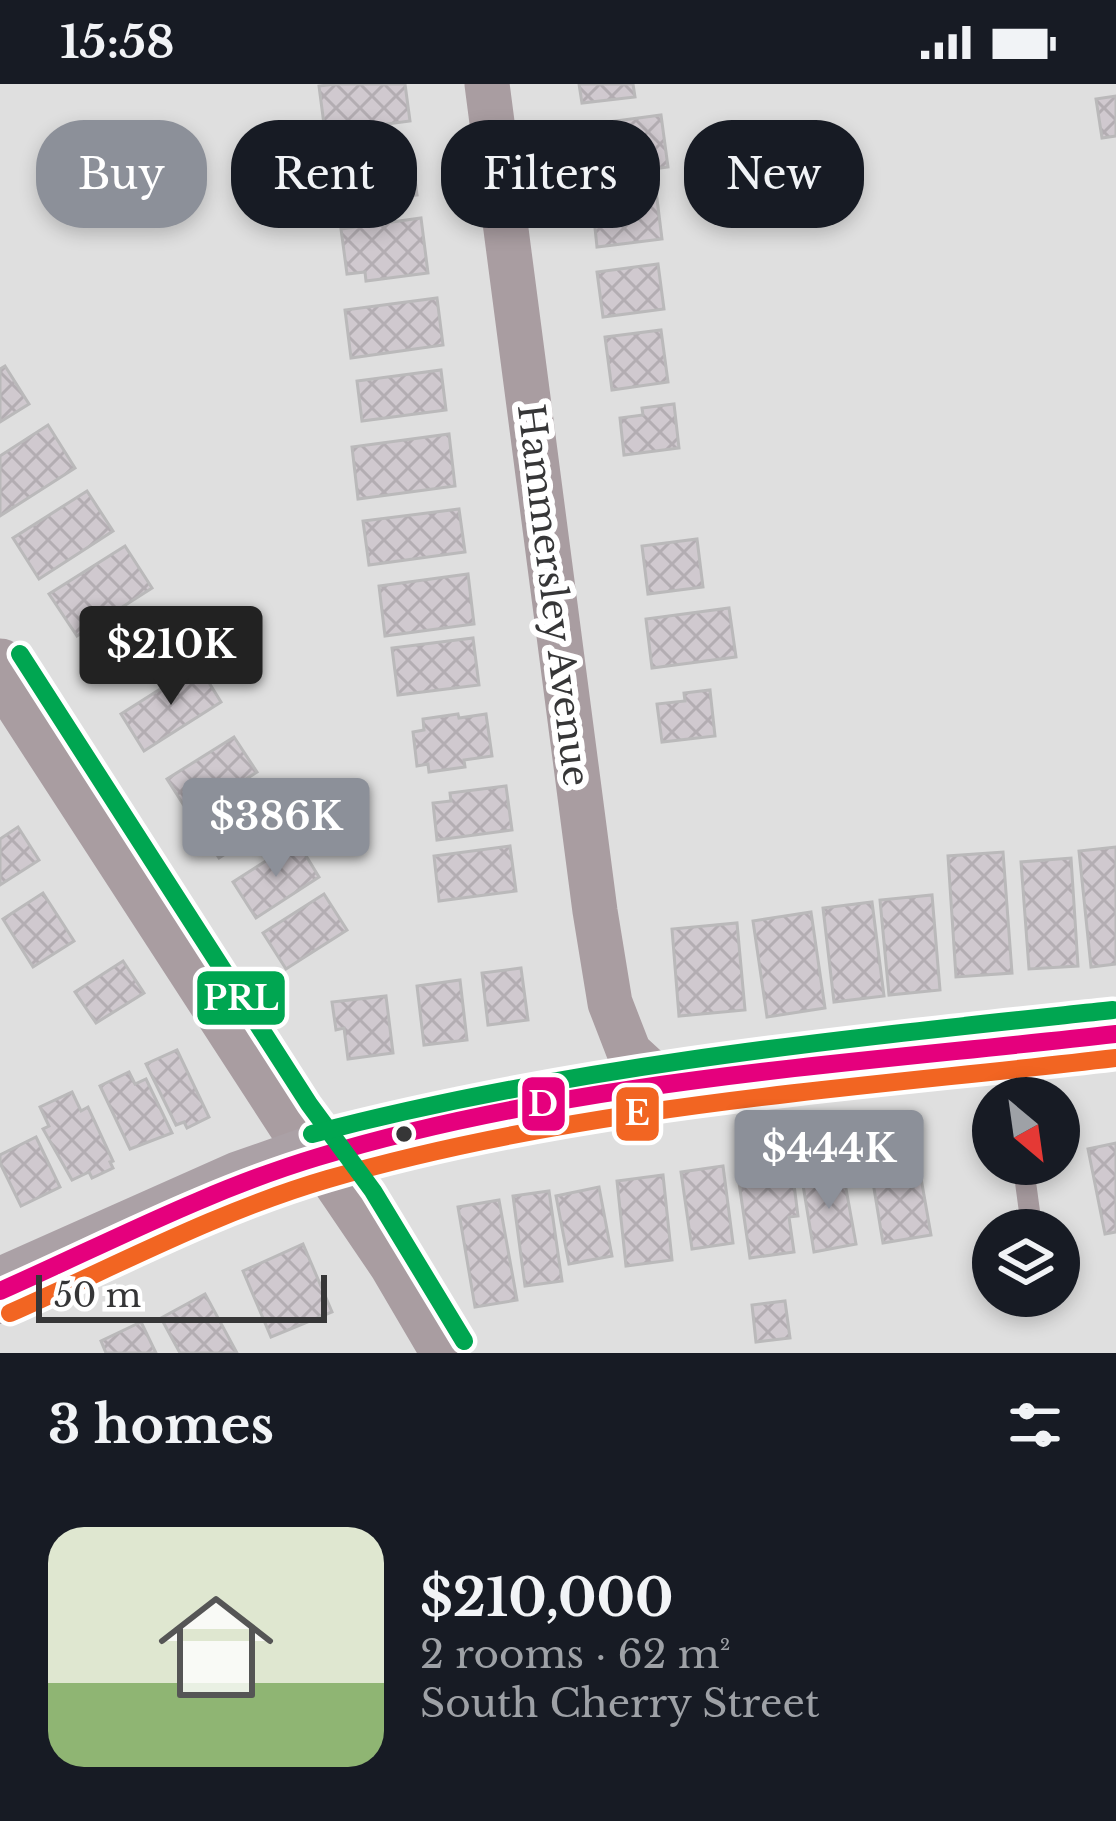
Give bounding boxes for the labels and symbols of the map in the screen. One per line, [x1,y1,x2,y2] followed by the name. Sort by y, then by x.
[508,402,599,789] street label: Hammersley Avenue
[87,606,255,708] pin: $210K
[192,778,360,880] pin: $386K
[195,969,287,1027] line badge: PRL
[203,978,279,1019] text: PRL
[520,1075,567,1133] line badge: D
[972,1077,1080,1185] north arrow
[528,1084,558,1125] text: D
[614,1085,661,1143] line badge: E
[624,1093,650,1134] text: E
[745,1110,913,1212] pin: $444K
[393,1123,415,1145] unlabelled marker
[36,1269,327,1322] scale bar

